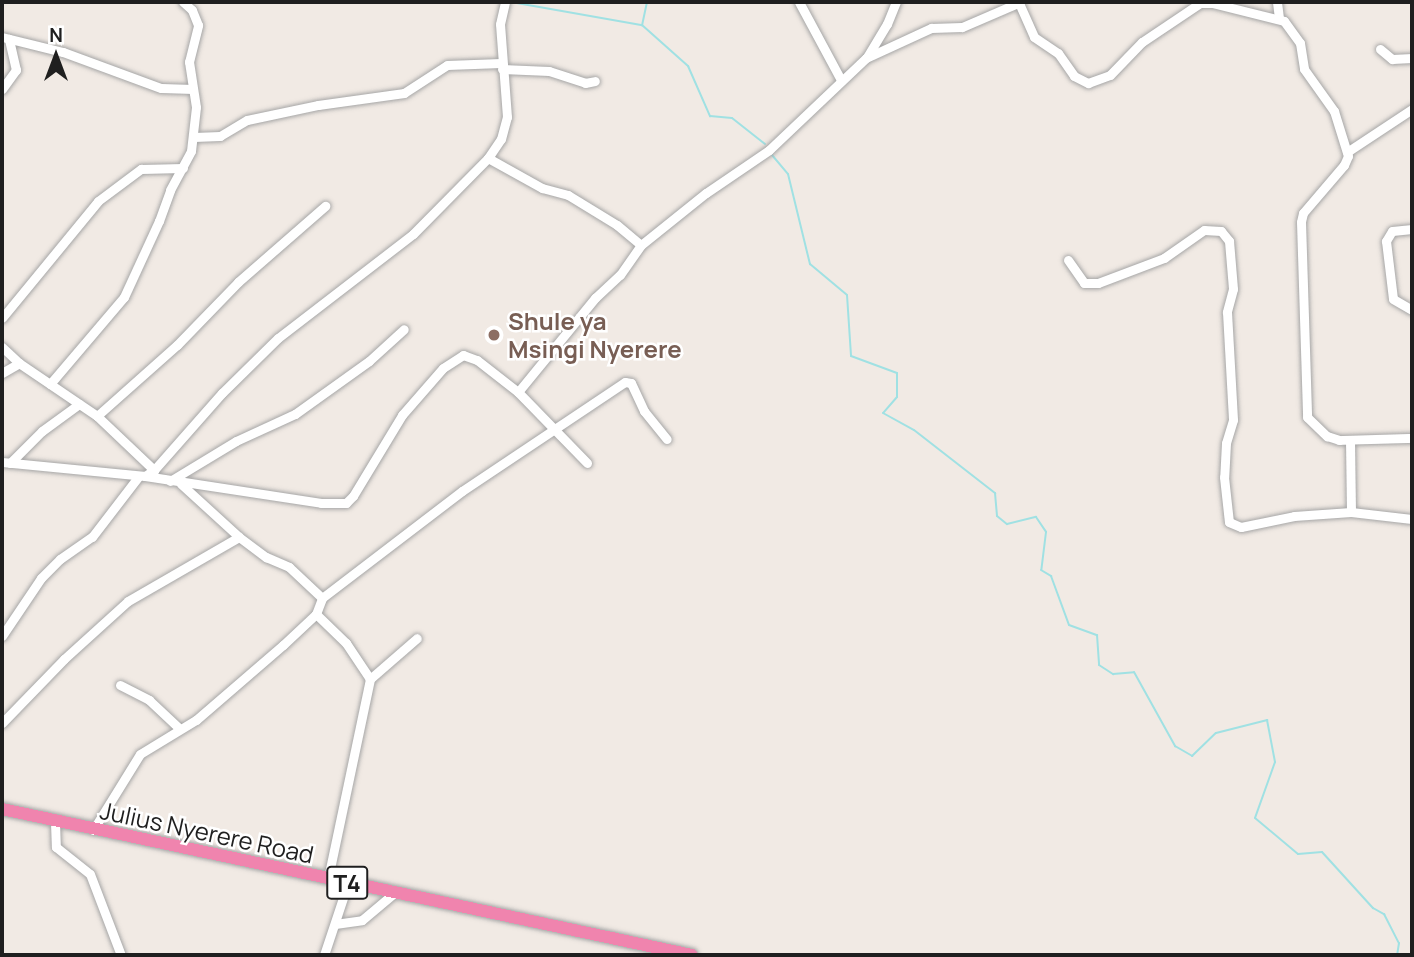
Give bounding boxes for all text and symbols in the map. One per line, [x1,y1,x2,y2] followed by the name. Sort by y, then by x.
[21,21,91,91] north arrow
[49,22,63,48] text: N
[508,307,682,363] place label: Shule ya Msingi Nyerere
[486,327,502,343] marker: Shule ya Msingi Nyerere
[98,795,316,869] street label: Julius Nyerere Road
[326,863,368,902] road number: T4

